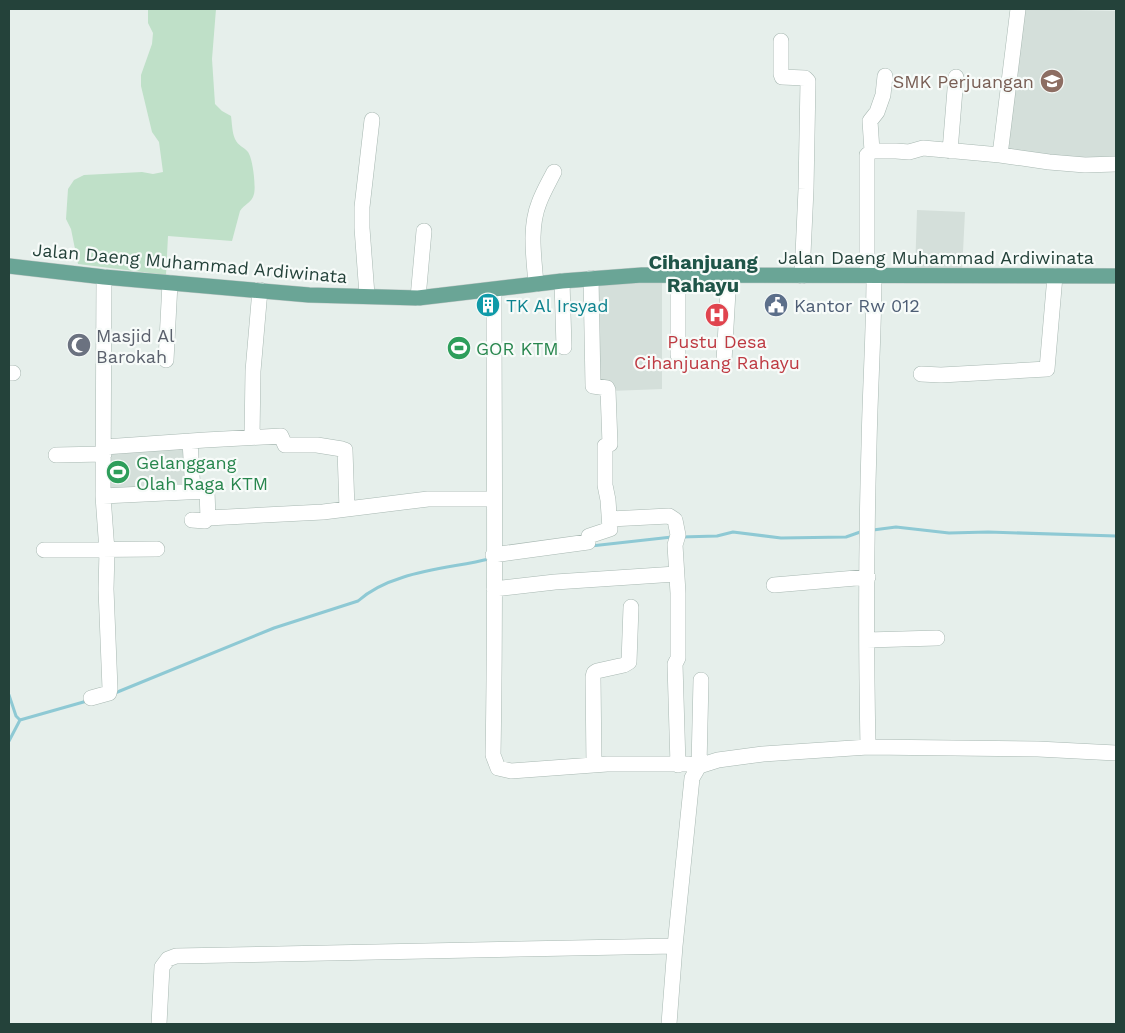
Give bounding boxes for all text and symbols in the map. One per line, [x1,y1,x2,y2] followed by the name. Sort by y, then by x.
[1039,68,1065,94] school or university icon: SMK Perjuangan
[893,71,1034,92] place label: SMK Perjuangan
[32,239,348,287] street label: Jalan Daeng Muhammad Ardiwinata
[778,247,1094,268] street label: Jalan Daeng Muhammad Ardiwinata
[648,250,758,297] district label: Cihanjuang Rahayu
[475,292,501,318] building icon: TK Al Irsyad
[763,292,789,318] public building icon: Kantor Rw 012
[506,295,608,316] place label: TK Al Irsyad
[794,295,920,316] place label: Kantor Rw 012
[704,302,730,328] hospital icon: Pustu Desa Cihanjuang Rahayu
[96,325,175,367] place label: Masjid Al Barokah
[634,331,800,373] place label: Pustu Desa Cihanjuang Rahayu
[66,332,92,358] mosque icon: Masjid Al Barokah
[446,335,472,361] sports icon: GOR KTM
[476,338,559,359] place label: GOR KTM
[136,452,268,494] place label: Gelanggang Olah Raga KTM
[105,459,131,485] sports icon: Gelanggang Olah Raga KTM

